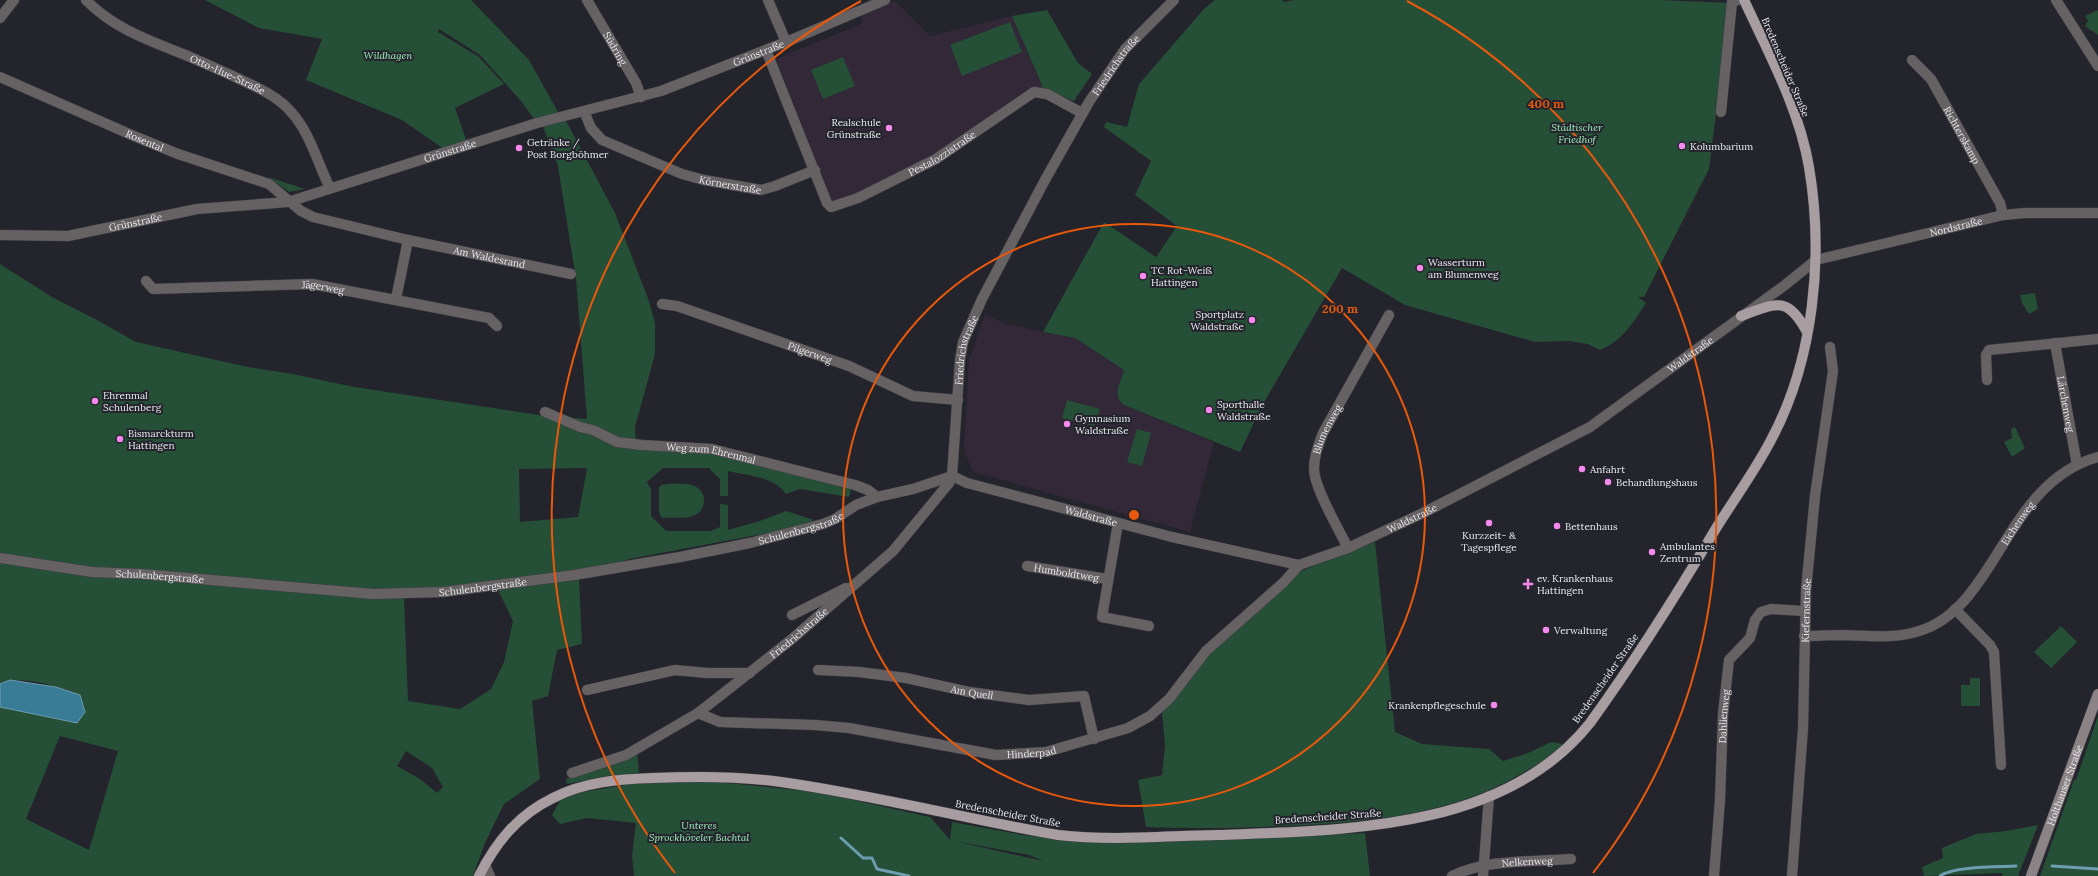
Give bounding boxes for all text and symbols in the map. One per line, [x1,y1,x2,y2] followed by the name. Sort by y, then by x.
[1759,15,1813,119] street label: Bredenscheider Straße
[600,30,630,68] street label: Südring
[1089,32,1143,98] street label: Friedrichstraße
[731,37,787,69] street label: Grünstraße
[364,49,413,62] park label: Wildhagen
[188,52,268,98] street label: Otto-Hue-Straße
[1528,96,1564,111] text: 400 m
[1940,104,1983,166] street label: Richterskamp
[827,116,882,141] place label: Realschule Grünstraße
[1551,121,1603,146] park label: Städtischer Friedhof
[884,123,894,133] marker: Realschule Grünstraße
[124,127,166,155] street label: Rosental
[906,128,979,179] street label: Pestalozzistraße
[527,136,609,161] place label: Getränke / Post Borgböhmer
[422,137,478,165] street label: Grünstraße
[1690,140,1753,153] place label: Kolumbarium
[1677,141,1687,151] marker: Kolumbarium
[514,143,524,153] marker: Getränke / Post Borgböhmer
[697,173,763,197] street label: Körnerstraße
[108,210,164,234] street label: Grünstraße
[1928,214,1984,239] street label: Nordstraße
[451,243,526,271] street label: Am Waldesrand
[1428,256,1499,281] place label: Wasserturm am Blumenweg
[1415,263,1425,273] marker: Wasserturm am Blumenweg
[1151,264,1212,289] place label: TC Rot-Weiß Hattingen
[1138,271,1148,281] marker: TC Rot-Weiß Hattingen
[301,278,346,297] street label: Jägerweg
[1322,301,1358,316] text: 200 m
[1190,308,1245,333] place label: Sportplatz Waldstraße
[952,312,981,386] street label: Friedrichstraße
[1247,315,1257,325] marker: Sportplatz Waldstraße
[1665,333,1716,375] street label: Waldstraße
[786,339,834,367] street label: Pilgerweg
[2054,375,2077,434] street label: Lärchenweg
[103,389,162,414] place label: Ehrenmal Schulenberg
[90,396,100,406] marker: Ehrenmal Schulenberg
[1217,398,1271,423] place label: Sporthalle Waldstraße
[1310,402,1345,455] street label: Blumenweg
[1204,405,1214,415] marker: Sporthalle Waldstraße
[1075,412,1130,437] place label: Gymnasium Waldstraße
[1062,419,1072,429] marker: Gymnasium Waldstraße
[128,427,194,452] place label: Bismarckturm Hattingen
[115,434,125,444] marker: Bismarckturm Hattingen
[666,440,757,467] street label: Weg zum Ehrenmal
[1589,463,1625,476] place label: Anfahrt
[1577,464,1587,474] marker: Anfahrt
[1616,476,1698,489] place label: Behandlungshaus
[1603,477,1613,487] marker: Behandlungshaus
[1998,498,2038,548] street label: Eichenweg
[1385,501,1440,536] street label: Waldstraße
[1063,503,1119,529] street label: Waldstraße
[1127,508,1141,522] centre of rings
[757,509,847,548] street label: Schulenbergstraße
[1484,518,1494,528] marker: Kurzzeit- & Tagespflege
[1565,520,1618,533] place label: Bettenhaus
[1552,521,1562,531] marker: Bettenhaus
[1461,529,1517,554] place label: Kurzzeit- & Tagespflege
[1659,540,1715,565] place label: Ambulantes Zentrum
[1647,547,1657,557] marker: Ambulantes Zentrum
[1033,561,1100,585] street label: Humboldtweg
[115,567,205,586] street label: Schulenbergstraße
[1537,572,1613,597] place label: ev. Krankenhaus Hattingen
[439,575,528,599] street label: Schulenbergstraße
[1799,577,1814,643] street label: Kiefernstraße
[1522,578,1534,590] marker: ev. Krankenhaus Hattingen
[767,604,831,661] street label: Friedrichstraße
[1553,624,1608,637] place label: Verwaltung
[1541,625,1551,635] marker: Verwaltung
[1569,630,1642,726] street label: Bredenscheider Straße
[949,682,994,702] street label: Am Quell
[1716,688,1733,744] street label: Dahlienweg
[1388,699,1487,712] place label: Krankenpflegeschule
[1489,700,1499,710] marker: Krankenpflegeschule
[2044,742,2086,827] street label: Holthauser Straße
[1006,743,1058,761] street label: Hinderpad
[954,797,1062,830] street label: Bredenscheider Straße
[1274,806,1382,827] street label: Bredenscheider Straße
[649,819,749,844] park label: Unteres Sprockhöveler Bachtal
[1501,854,1554,870] street label: Nelkenweg

